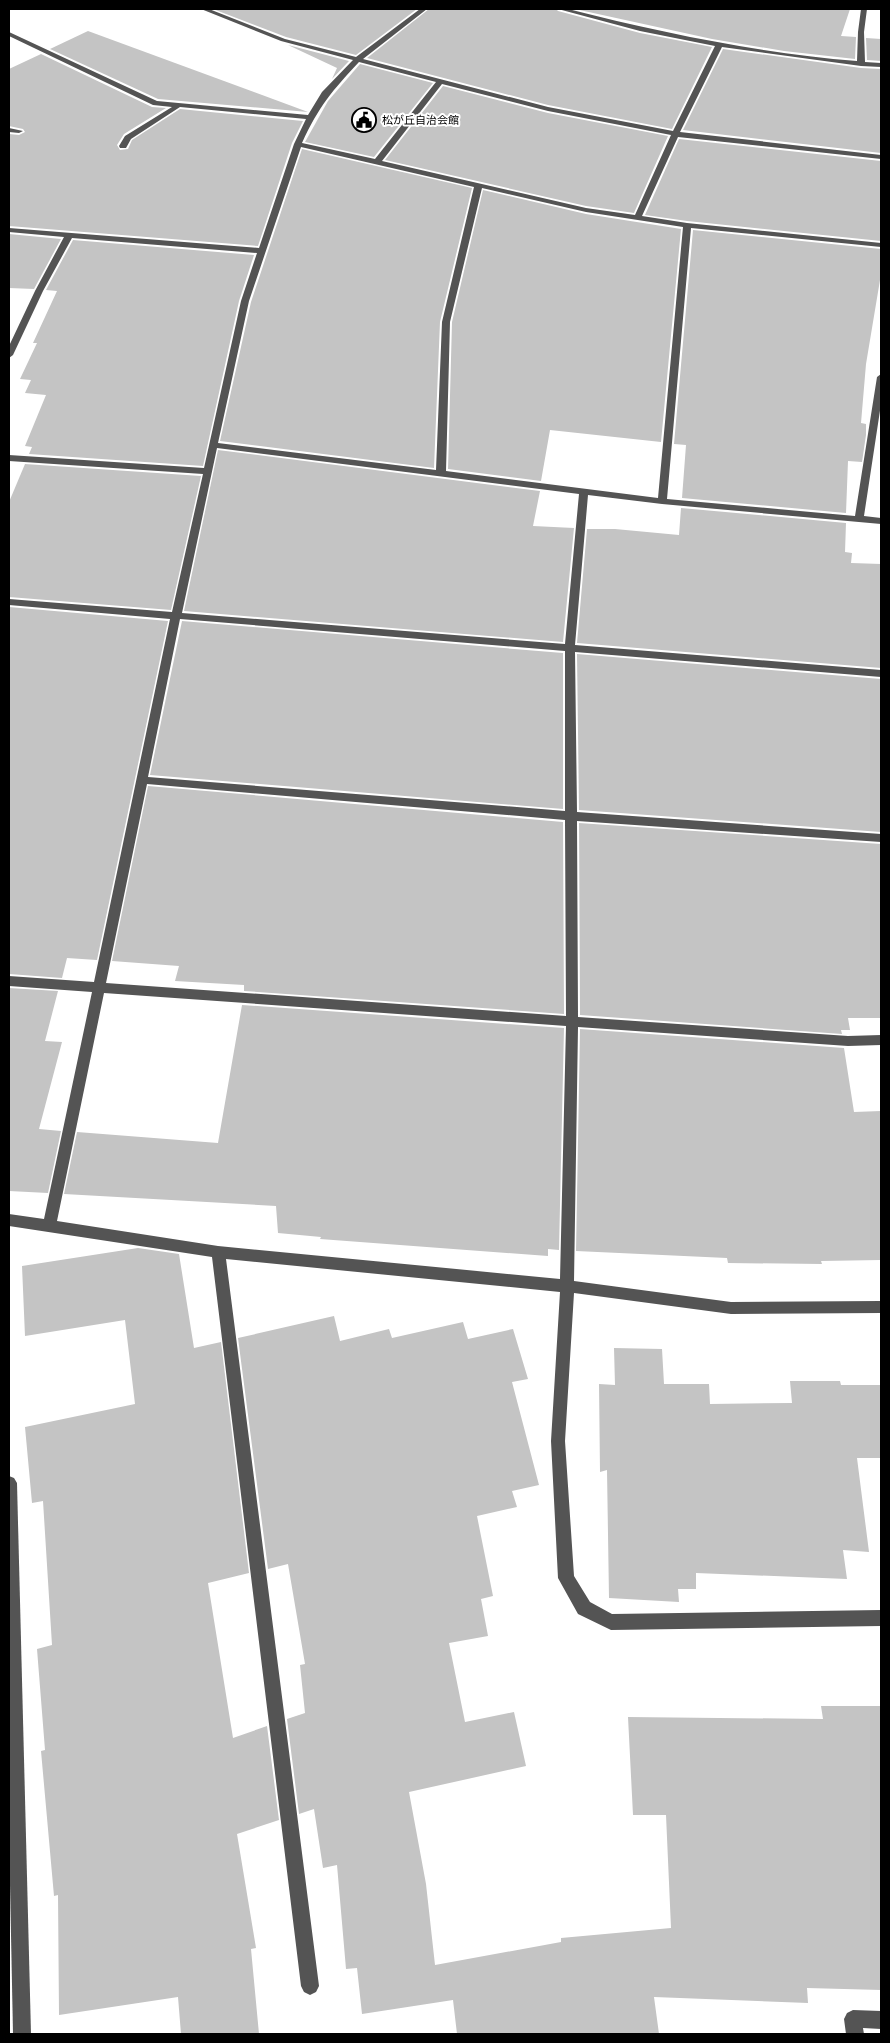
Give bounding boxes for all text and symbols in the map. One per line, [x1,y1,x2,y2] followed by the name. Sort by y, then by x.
[351,107,377,133] public building icon: 松が丘自治会館
[382,113,459,127] place label: 松が丘自治会館

